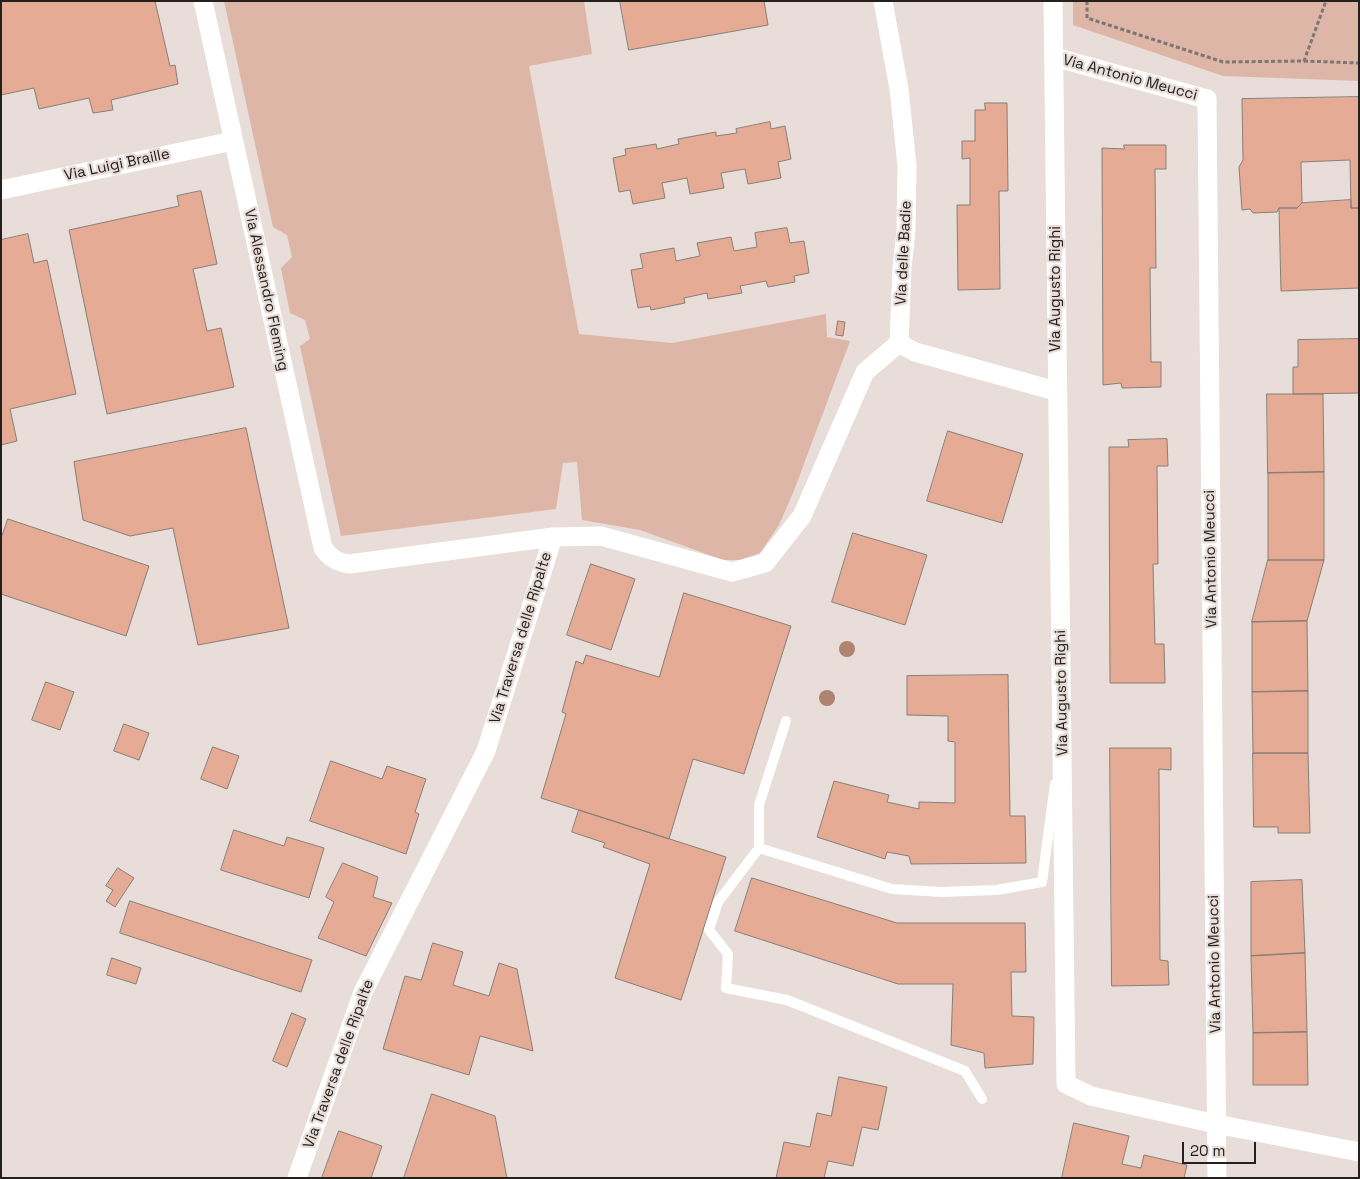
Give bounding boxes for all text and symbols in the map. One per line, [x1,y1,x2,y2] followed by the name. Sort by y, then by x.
[1061,51,1199,105] street label: Via Antonio Meucci
[63,145,171,185] street label: Via Luigi Braille
[892,200,916,306] street label: Via delle Badie
[240,207,292,373] street label: Via Alessandro Fleming
[1047,226,1065,352] street label: Via Augusto Righi
[1201,490,1221,628] street label: Via Antonio Meucci
[486,550,556,726] street label: Via Traversa delle Ripalte
[1052,630,1072,756] street label: Via Augusto Righi
[1205,895,1225,1033] street label: Via Antonio Meucci
[300,977,378,1151] street label: Via Traversa delle Ripalte
[1185,1132,1259,1164] scale bar
[1190,1141,1225,1160] text: 20 m

